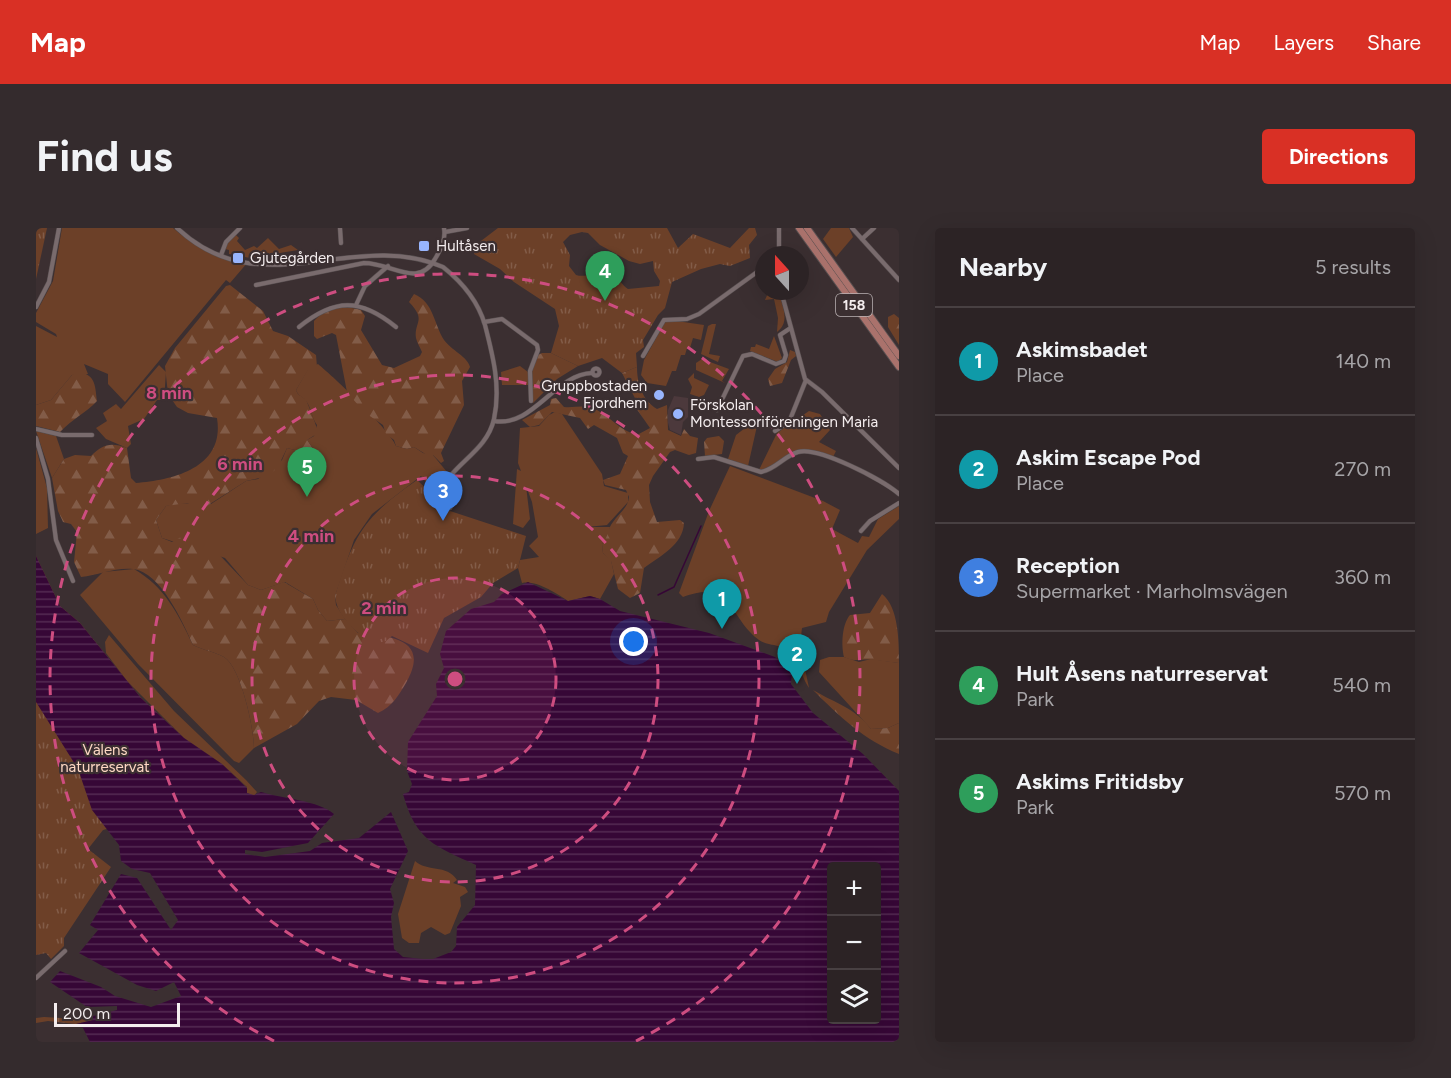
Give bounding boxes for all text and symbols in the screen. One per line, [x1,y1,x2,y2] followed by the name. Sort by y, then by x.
[30,25,86,59] text: Map
[1200,30,1240,55] text: Map
[1273,30,1334,55] text: Layers
[1367,30,1421,55] text: Share
[1262,129,1415,184] button: Directions
[36,131,173,182] text: Find us
[436,237,496,255] place label: Hultåsen
[417,239,431,253] marker: Hultåsen
[755,246,809,300] north arrow
[250,249,335,267] place label: Gjutegården
[231,251,245,265] marker: Gjutegården
[586,251,624,301] pin: 4
[959,251,1047,283] text: Nearby
[1315,255,1391,279] text: 5 results
[836,294,872,316] road number: 158
[1016,336,1148,363] text: Askimsbadet
[974,349,983,373] text: 1
[1336,349,1391,373] text: 140 m
[1016,363,1064,387] text: Place
[541,377,647,412] place label: Gruppbostaden Fjordhem
[146,382,192,404] text: 8 min
[652,388,666,402] marker: Gruppbostaden Fjordhem
[690,396,878,431] place label: Förskolan Montessoriföreningen Maria
[671,407,685,421] marker: Förskolan Montessoriföreningen Maria
[1016,444,1201,471] text: Askim Escape Pod
[288,448,326,497] pin: 5
[217,453,263,475] text: 6 min
[973,457,984,481] text: 2
[1334,457,1391,481] text: 270 m
[1016,471,1064,495] text: Place
[424,472,462,521] pin: 3
[288,525,334,547] text: 4 min
[1016,552,1120,579] text: Reception
[973,565,984,589] text: 3
[1334,565,1391,589] text: 360 m
[1016,579,1288,603] text: Supermarket · Marholmsvägen
[702,580,742,629] pin: 1
[361,597,407,619] text: 2 min
[619,627,648,656] your location
[778,634,816,684] pin: 2
[1016,660,1268,687] text: Hult Åsens naturreservat
[445,669,465,689] centre of rings
[972,673,985,697] text: 4
[1332,673,1391,697] text: 540 m
[1016,687,1054,711] text: Park
[60,741,150,776] park label: Välens naturreservat
[1016,768,1184,795] text: Askims Fritidsby
[973,781,984,805] text: 5
[1334,781,1391,805] text: 570 m
[1016,795,1054,819] text: Park
[827,862,881,1024] map controls
[827,862,881,916] button: +
[827,916,881,970] button: −
[827,970,881,1024] button: layers
[54,1000,180,1028] scale bar
[63,1004,110,1023] text: 200 m

